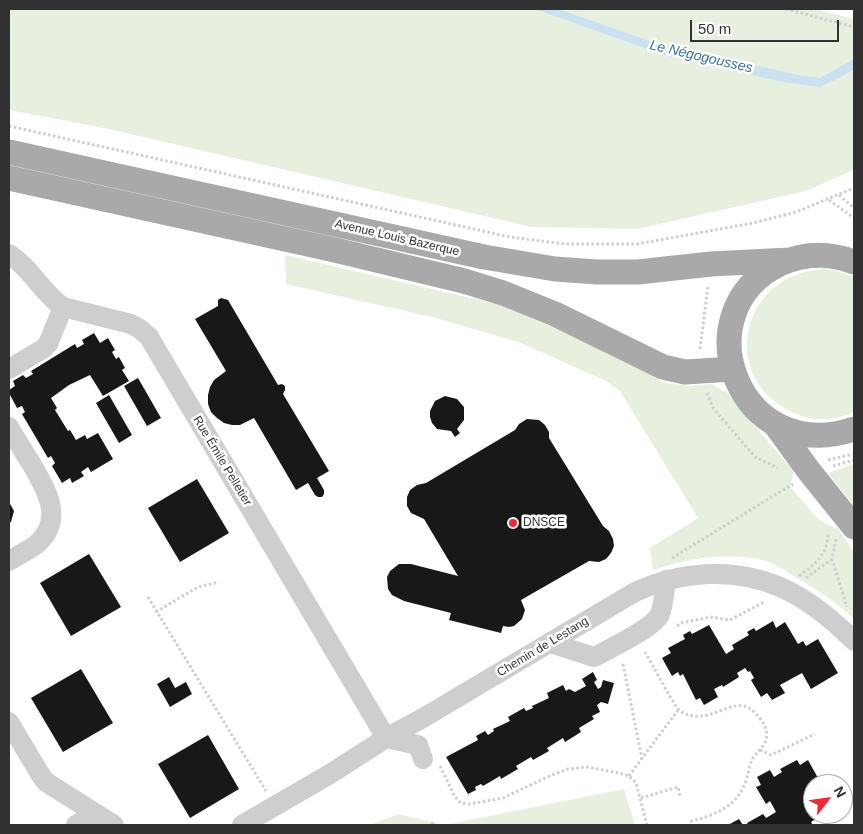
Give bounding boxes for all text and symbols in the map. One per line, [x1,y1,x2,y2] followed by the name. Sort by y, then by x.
[693,10,842,42] scale bar
[698,20,731,37] text: 50 m
[648,37,754,77] water label: Le Négogousses
[333,217,461,259] street label: Avenue Louis Bazerque
[190,414,254,508] street label: Rue Émile Pelletier
[523,516,565,530] place label: DNSCE
[507,517,519,529] marker: DNSCE
[495,614,591,680] street label: Chemin de Lestang
[803,774,853,824] north arrow
[831,784,850,800] text: N

